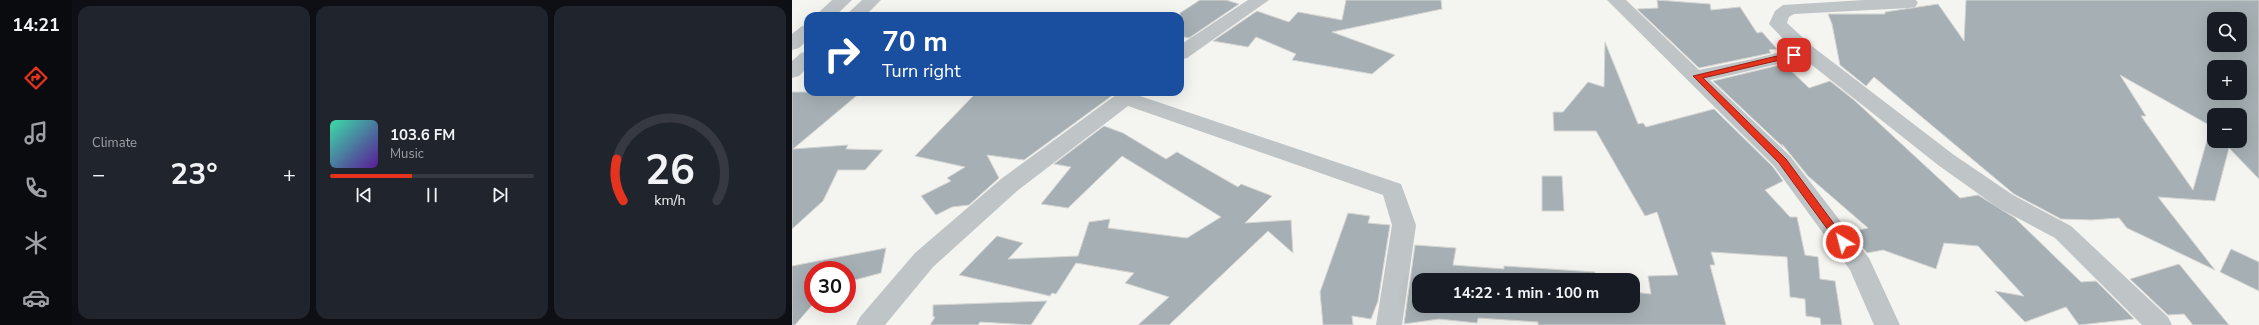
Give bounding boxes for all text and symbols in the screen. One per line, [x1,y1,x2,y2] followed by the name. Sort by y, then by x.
[2207,12,2247,148] map controls
[2207,12,2247,52] button: search
[12,13,60,37] text: 14:21
[882,23,948,61] text: 70 m
[816,28,868,80] icon: right
[1777,38,1811,72] pin
[1783,44,1805,66] icon: arrive
[882,59,961,83] text: Turn right
[2207,60,2247,100] button: +
[22,64,50,92] icon: directions
[2207,108,2247,148] button: −
[22,119,50,147] icon: music
[390,125,455,145] text: 103.6 FM
[92,134,137,152] text: Climate
[645,141,695,198] text: 26
[390,145,424,163] text: Music
[170,154,218,195] text: 23°
[92,160,105,190] text: −
[283,160,296,190] text: +
[22,174,50,202] icon: phone
[353,184,375,206] icon: previous
[421,184,443,206] icon: pause
[489,184,511,206] icon: next
[654,190,686,209] text: km/h
[1822,221,1864,263] position arrow
[22,229,50,257] icon: climate
[804,261,856,313] speed limit sign: 30
[1453,283,1599,303] text: 14:22 · 1 min · 100 m
[22,284,50,312] icon: car

